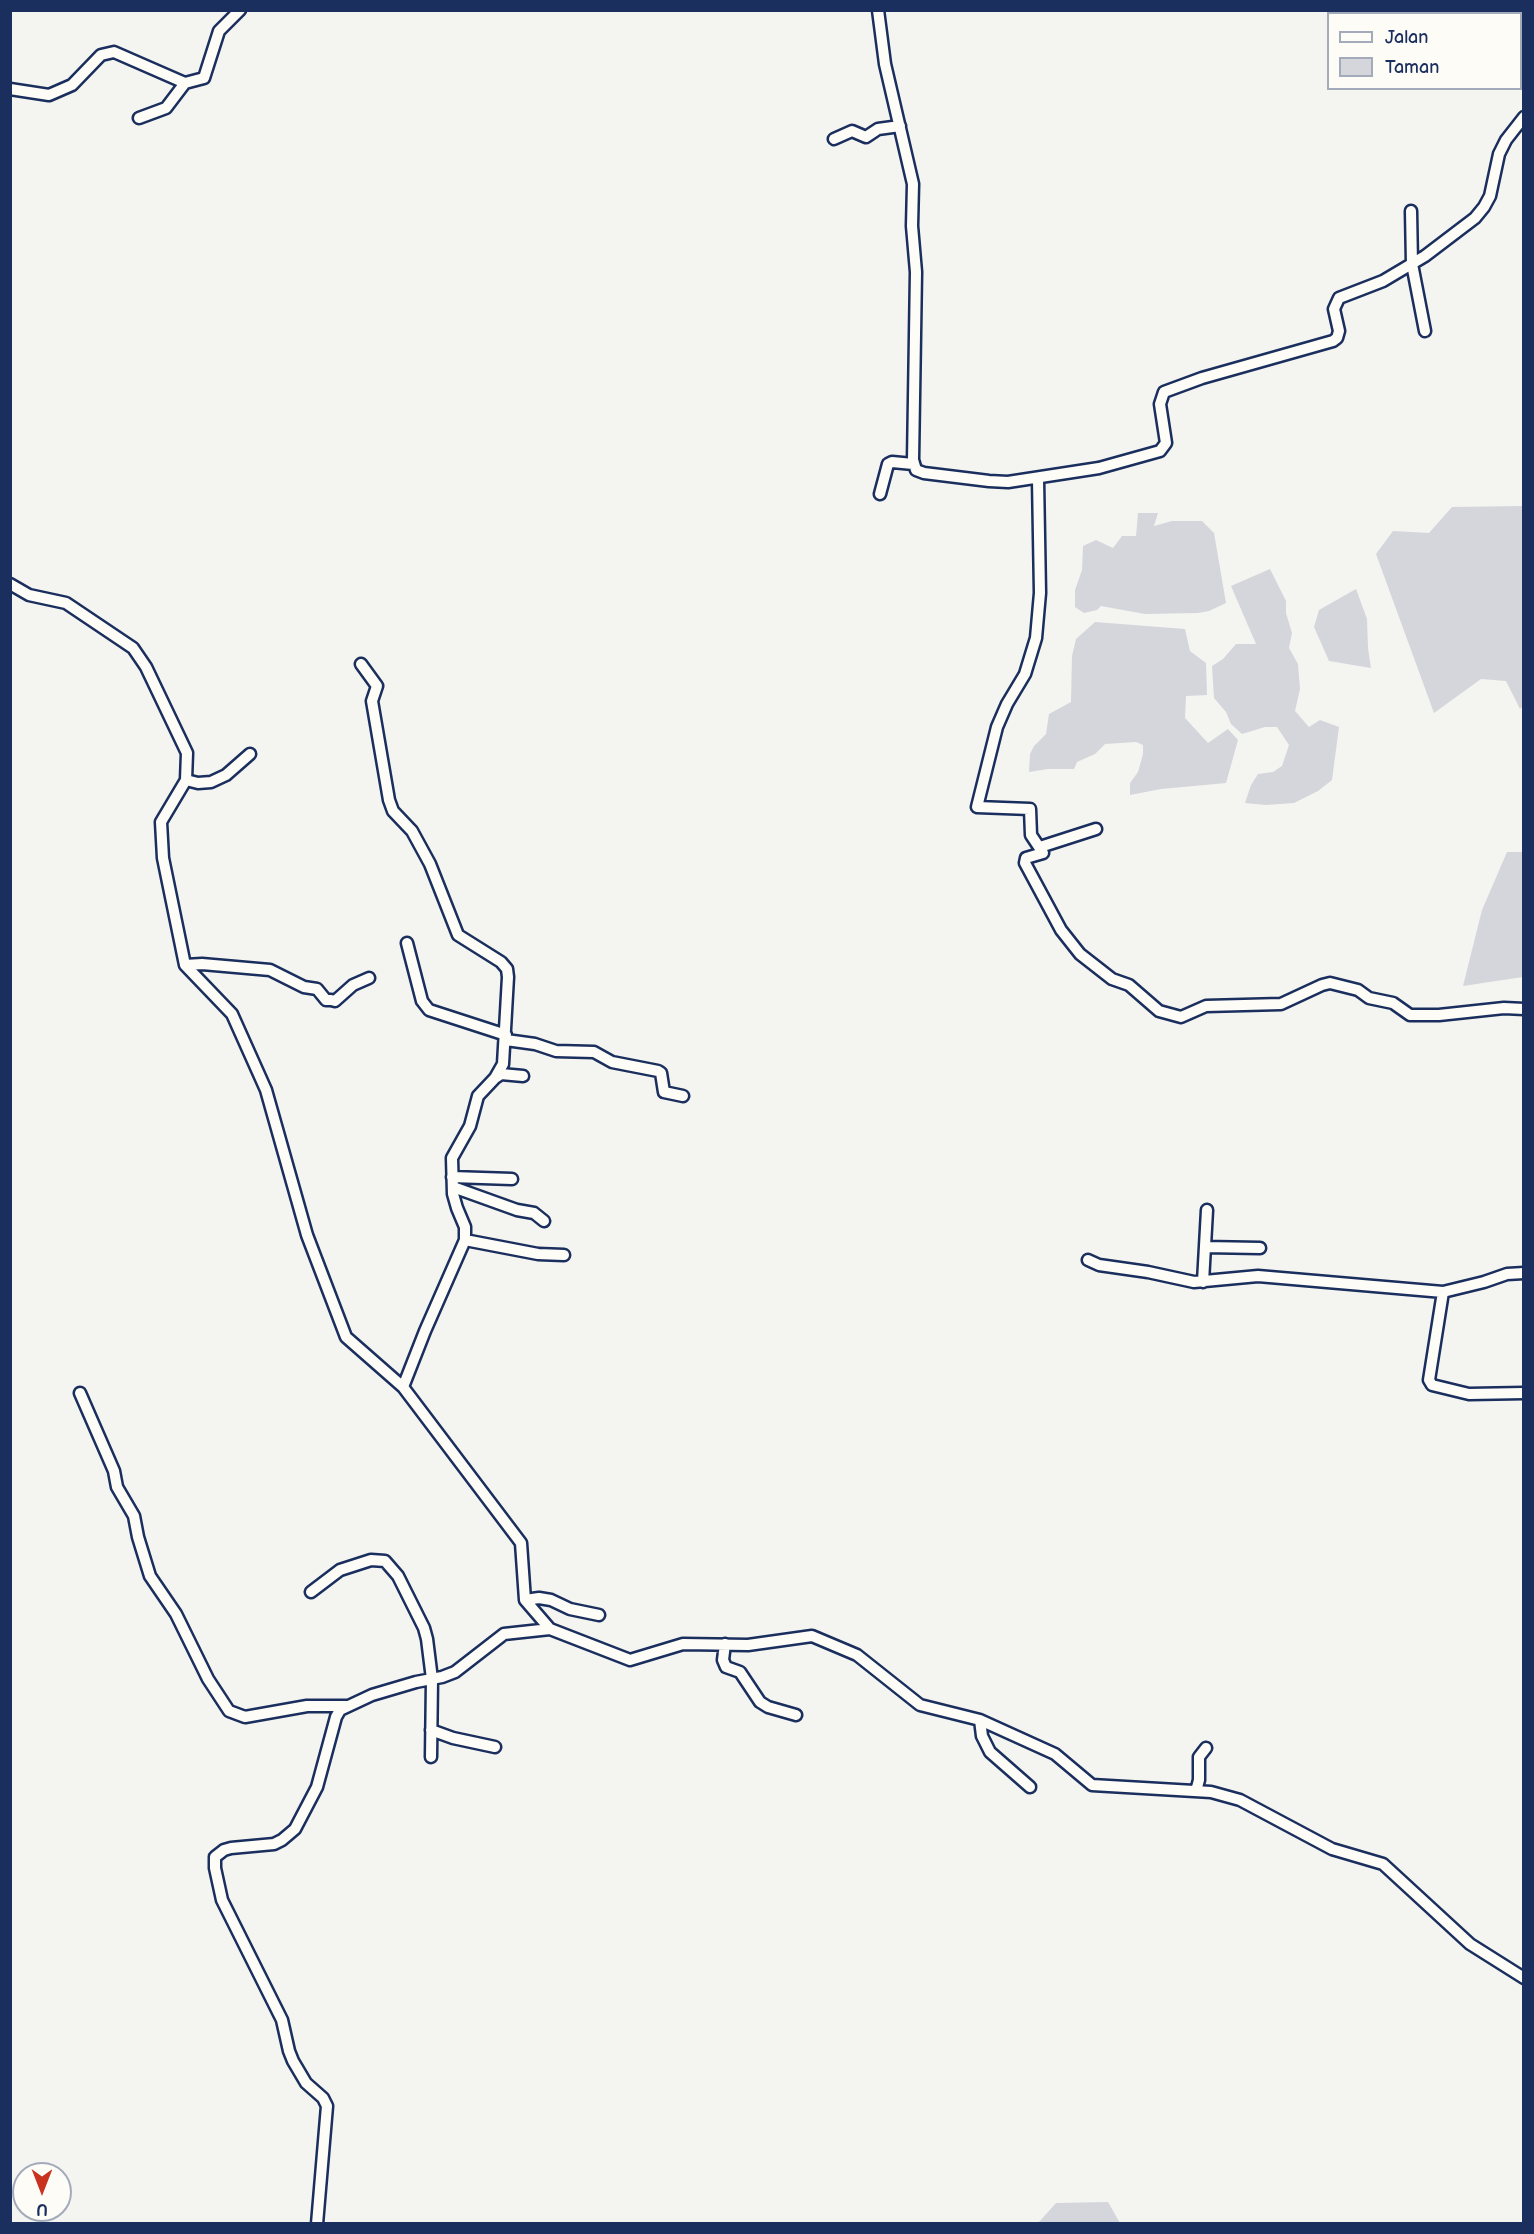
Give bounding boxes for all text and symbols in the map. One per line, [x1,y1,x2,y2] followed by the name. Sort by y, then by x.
[1327,12,1522,90] legend
[1385,27,1428,48] text: Jalan
[1385,57,1439,78] text: Taman
[12,2162,72,2222] north arrow
[36,2199,48,2218] text: U

